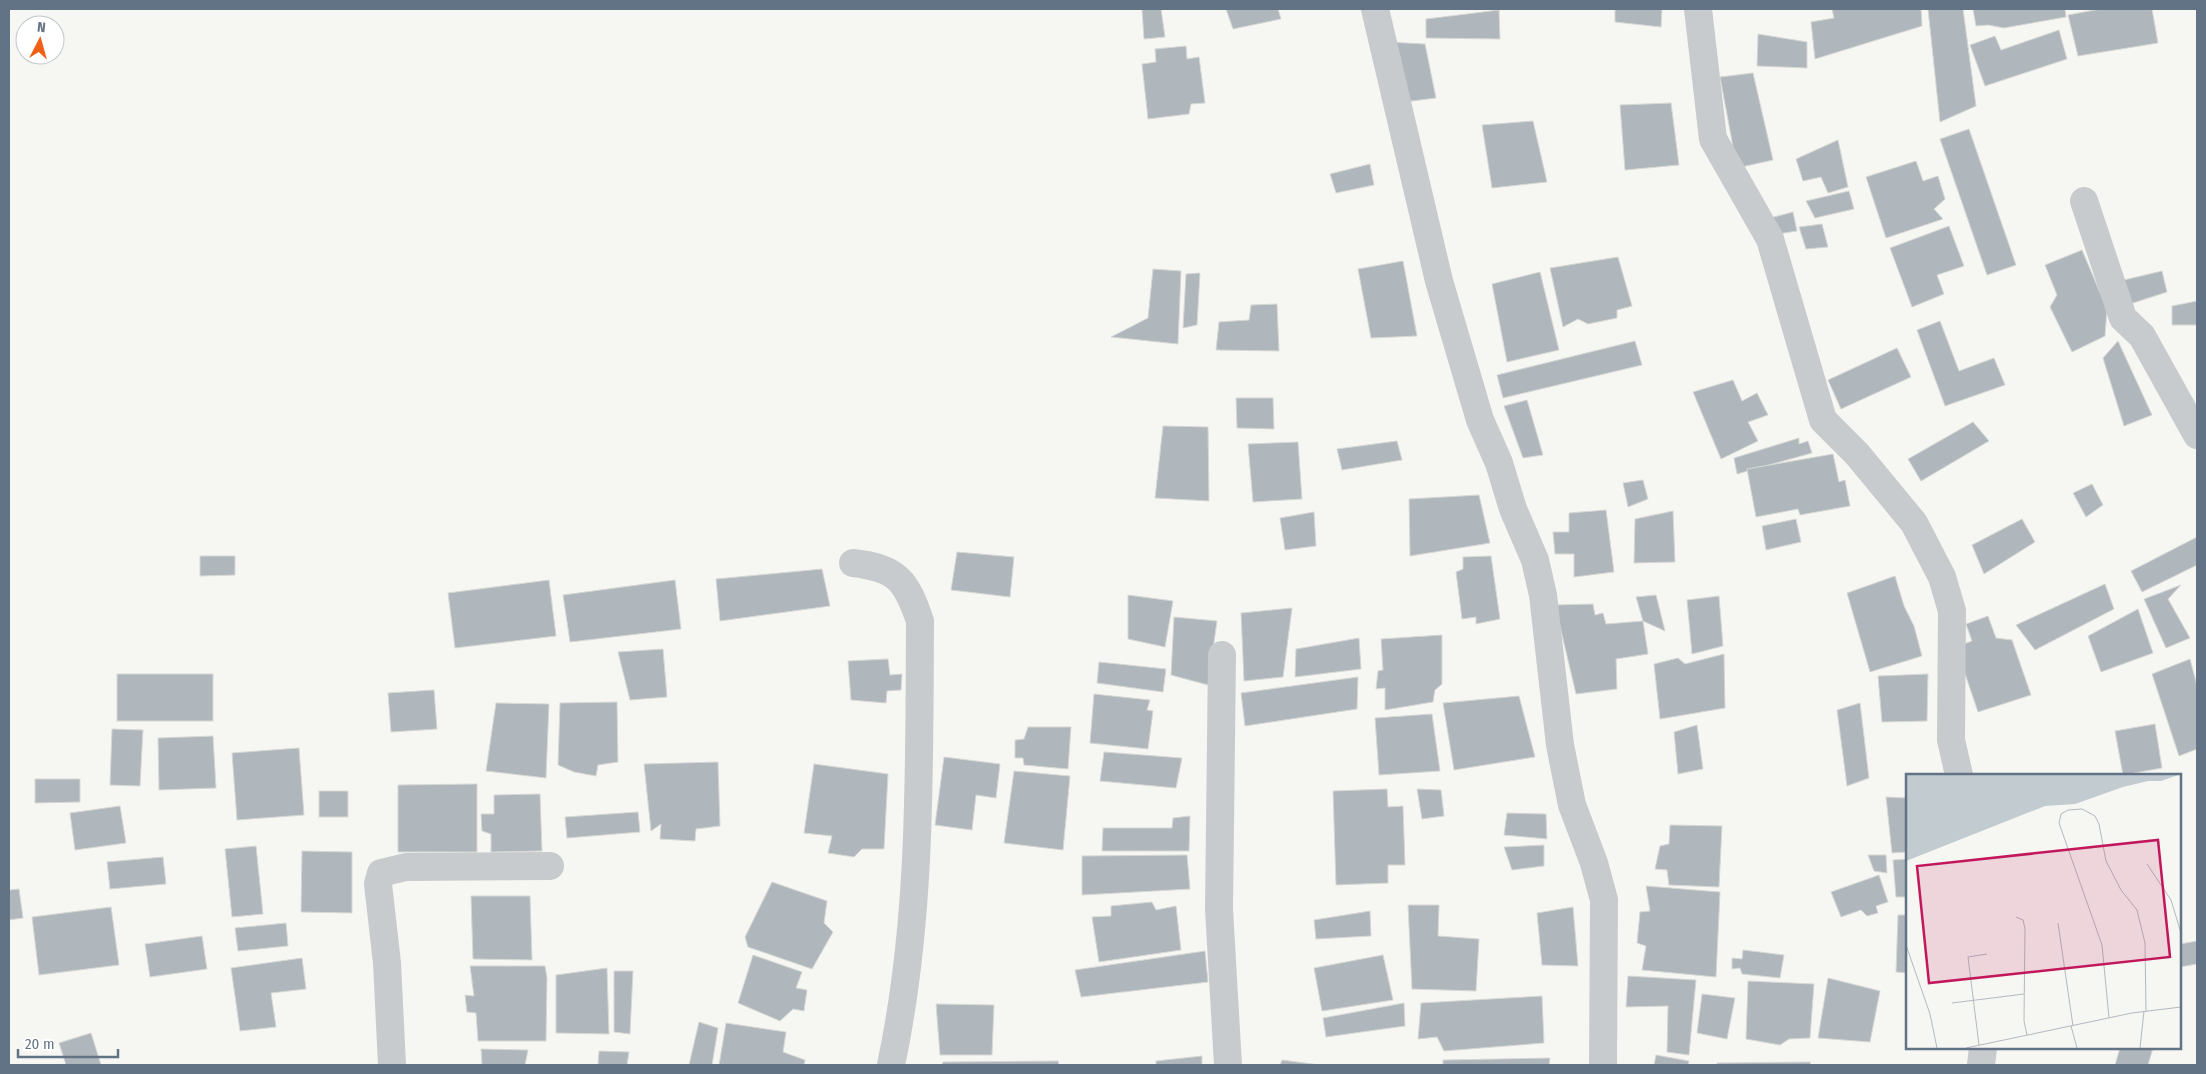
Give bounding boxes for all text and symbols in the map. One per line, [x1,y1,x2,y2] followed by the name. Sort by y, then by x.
[15,15,65,65] north arrow
[36,19,46,36] text: N
[1906,774,2181,1049] inset map
[18,1026,118,1058] scale bar
[25,1035,55,1053] text: 20 m

